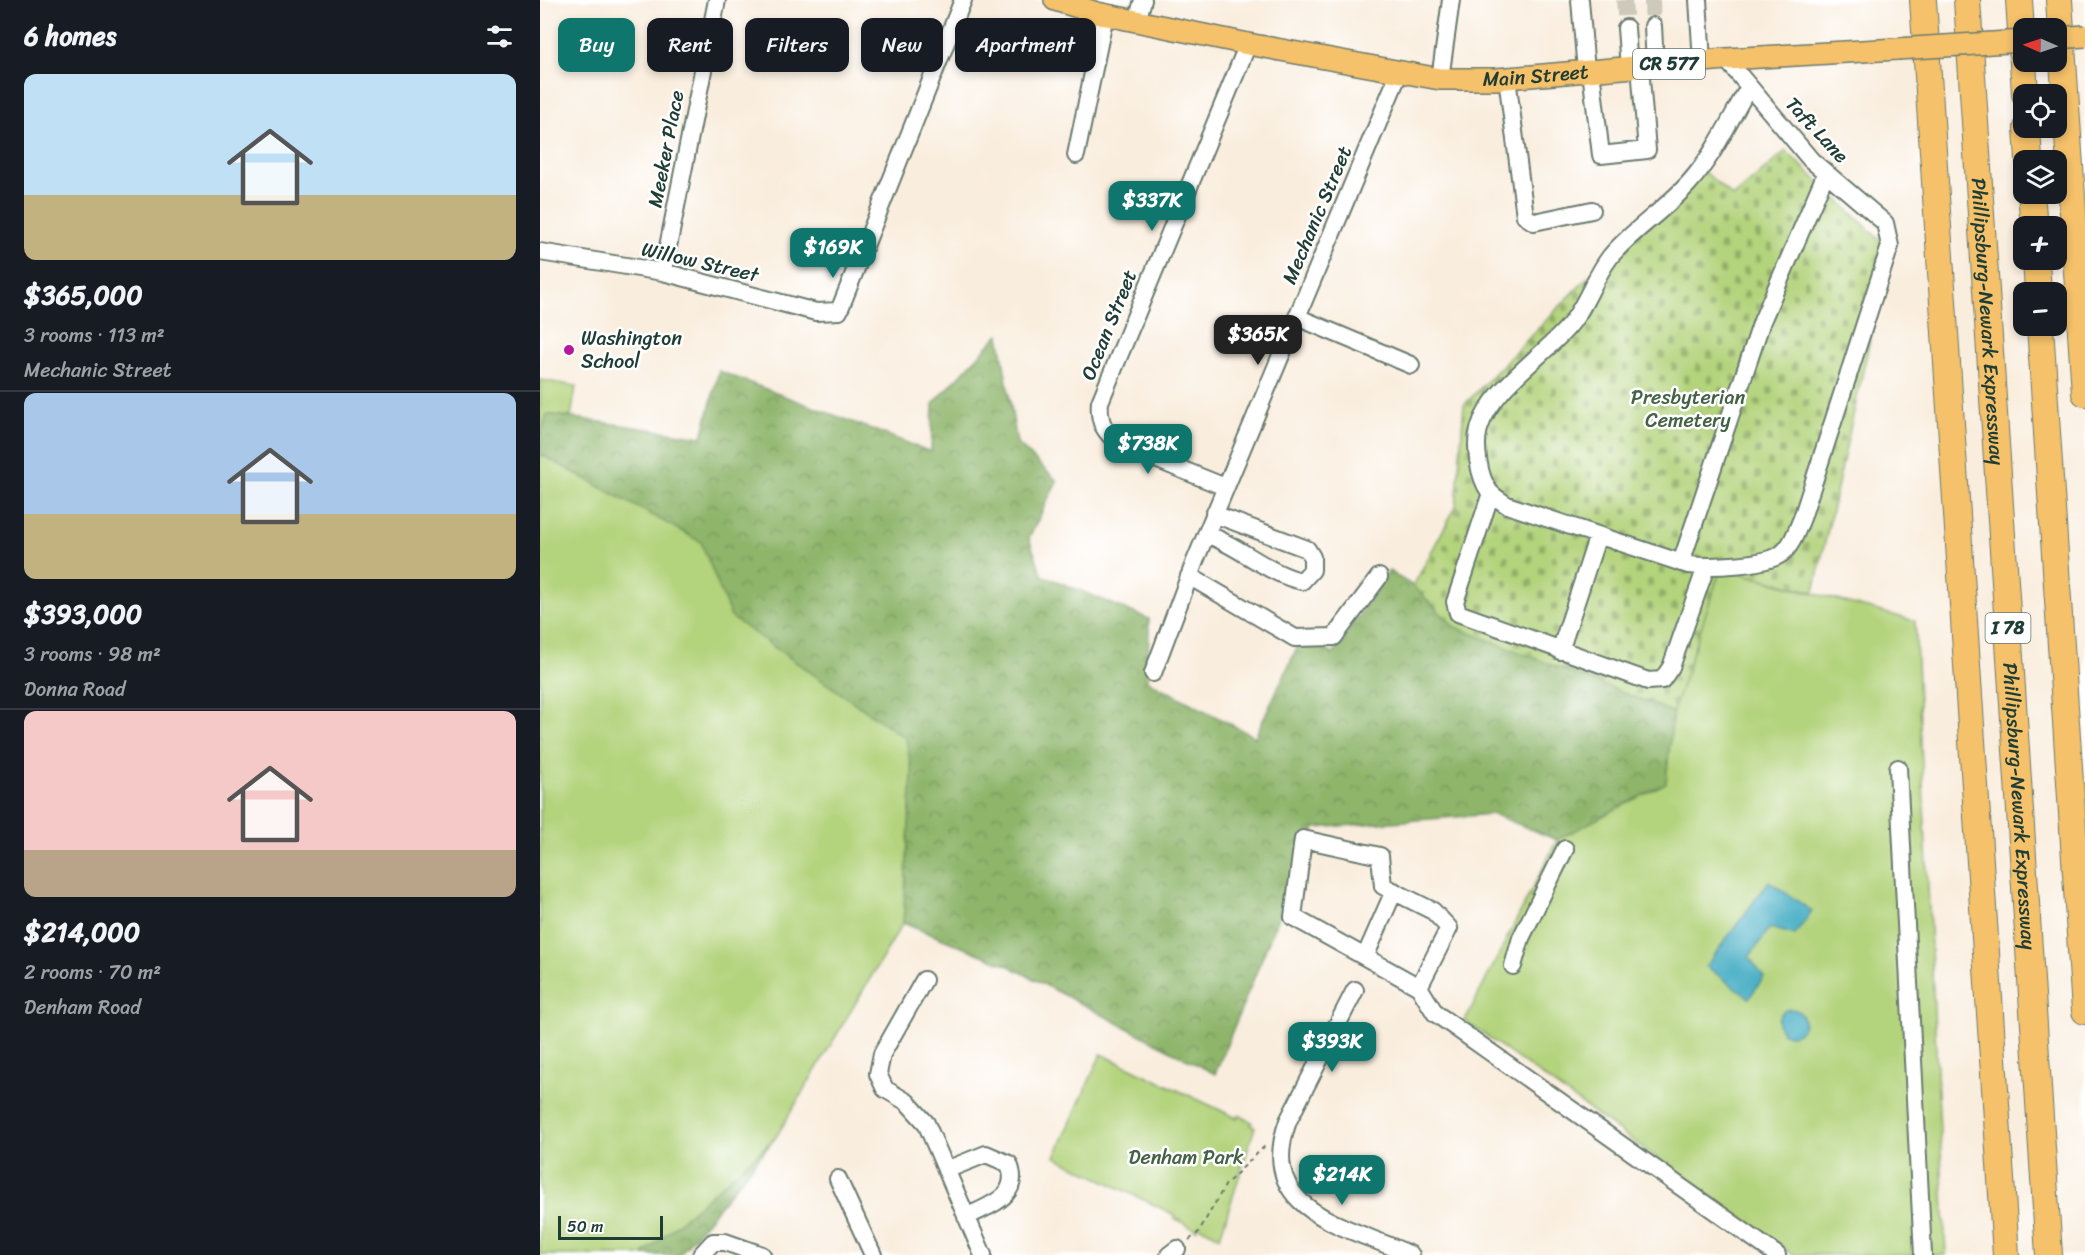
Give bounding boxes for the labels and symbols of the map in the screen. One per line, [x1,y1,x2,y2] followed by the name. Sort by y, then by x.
[2013,18,2067,72] north arrow
[1633,49,1705,79] road number: CR 577
[1483,54,1590,97] street label: Main Street
[637,87,695,211] street label: Meeker Place
[1777,88,1858,172] street label: Taft Lane
[1272,140,1362,290] street label: Mechanic Street
[1961,177,2015,467] street label: Phillipsburg-Newark Expressway
[1110,181,1194,232] pin: $337K
[791,228,875,279] pin: $169K
[638,232,763,293] street label: Willow Street
[1071,264,1147,386] street label: Ocean Street
[1216,315,1300,366] pin: $365K
[581,321,682,379] place label: Washington School
[562,343,576,357] marker: Washington School
[1631,380,1745,438] park label: Presbyterian Cemetery
[1106,424,1190,475] pin: $738K
[1986,613,2030,643] road number: I 78
[1993,662,2047,952] street label: Phillipsburg-Newark Expressway
[1290,1022,1374,1073] pin: $393K
[1128,1140,1244,1175] park label: Denham Park
[1300,1155,1384,1206] pin: $214K
[558,1213,663,1240] scale bar

